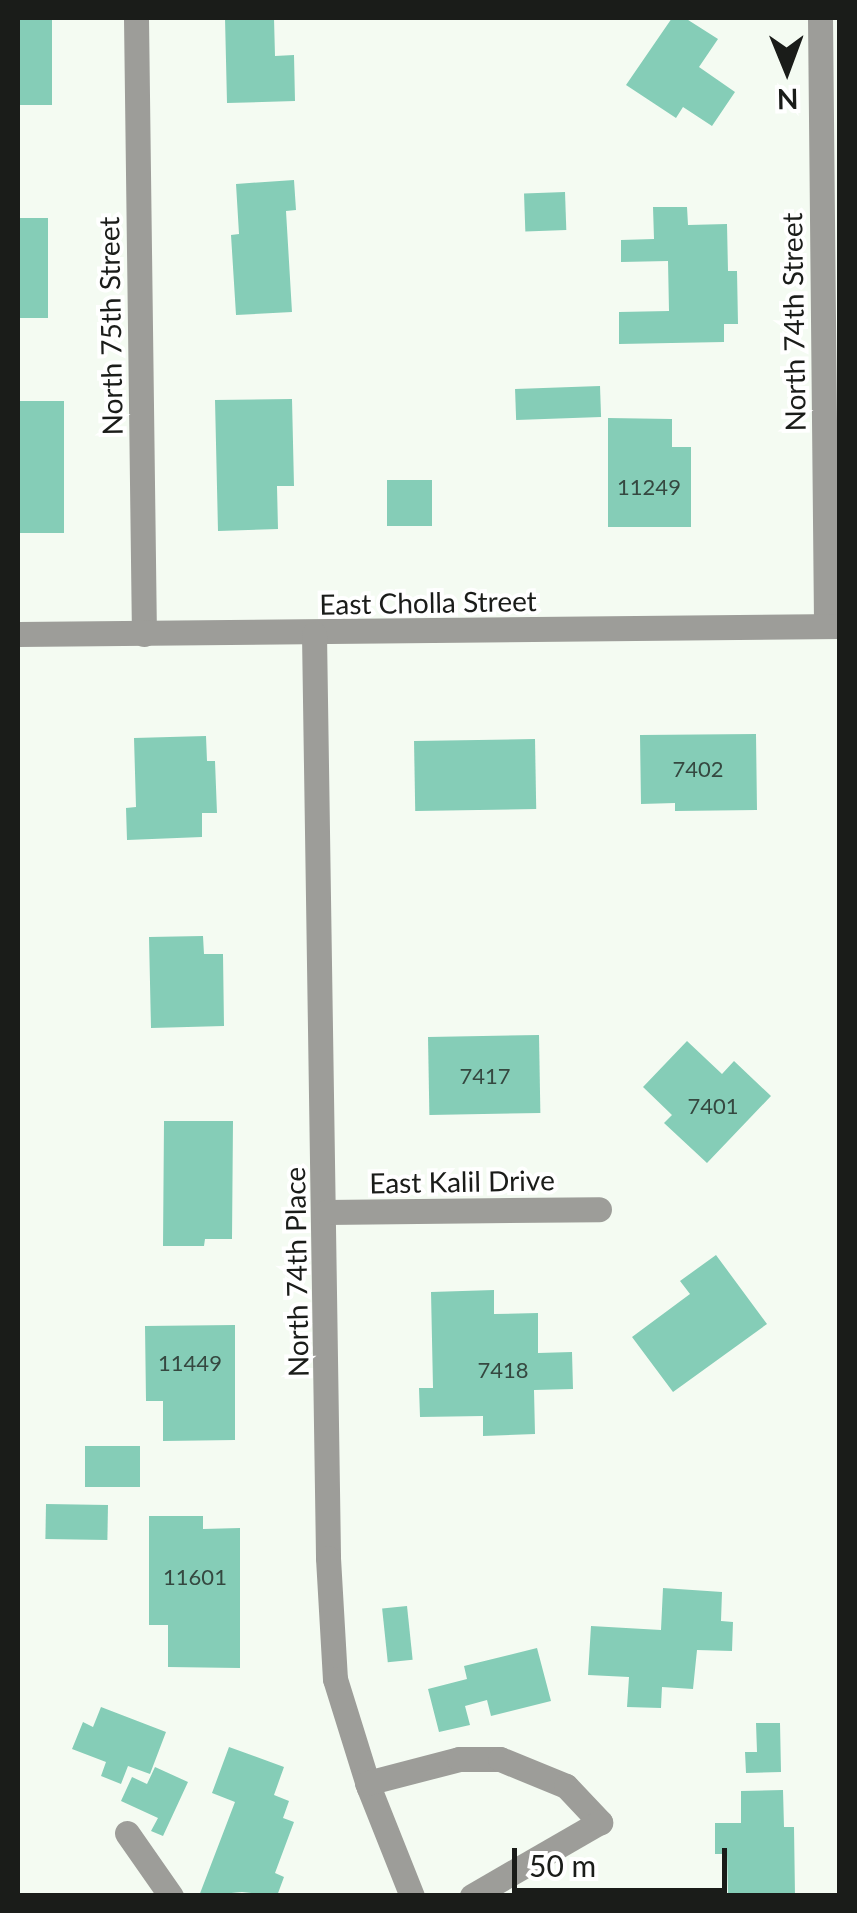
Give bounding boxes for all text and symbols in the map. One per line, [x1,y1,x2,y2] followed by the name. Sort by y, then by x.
[737,20,837,120] north arrow
[776,83,799,117] text: N
[774,212,812,432] street label: North 74th Street
[91,216,129,436] street label: North 75th Street
[617,474,681,500] house number: 11249
[319,583,537,621] street label: East Cholla Street
[672,756,724,782] house number: 7402
[459,1063,511,1089] house number: 7417
[687,1093,739,1119] house number: 7401
[369,1163,555,1199] street label: East Kalil Drive
[277,1167,315,1377] street label: North 74th Place
[158,1350,222,1376] house number: 11449
[477,1357,529,1383] house number: 7418
[163,1564,227,1590] house number: 11601
[517,1828,732,1890] scale bar
[529,1847,596,1883] text: 50 m

